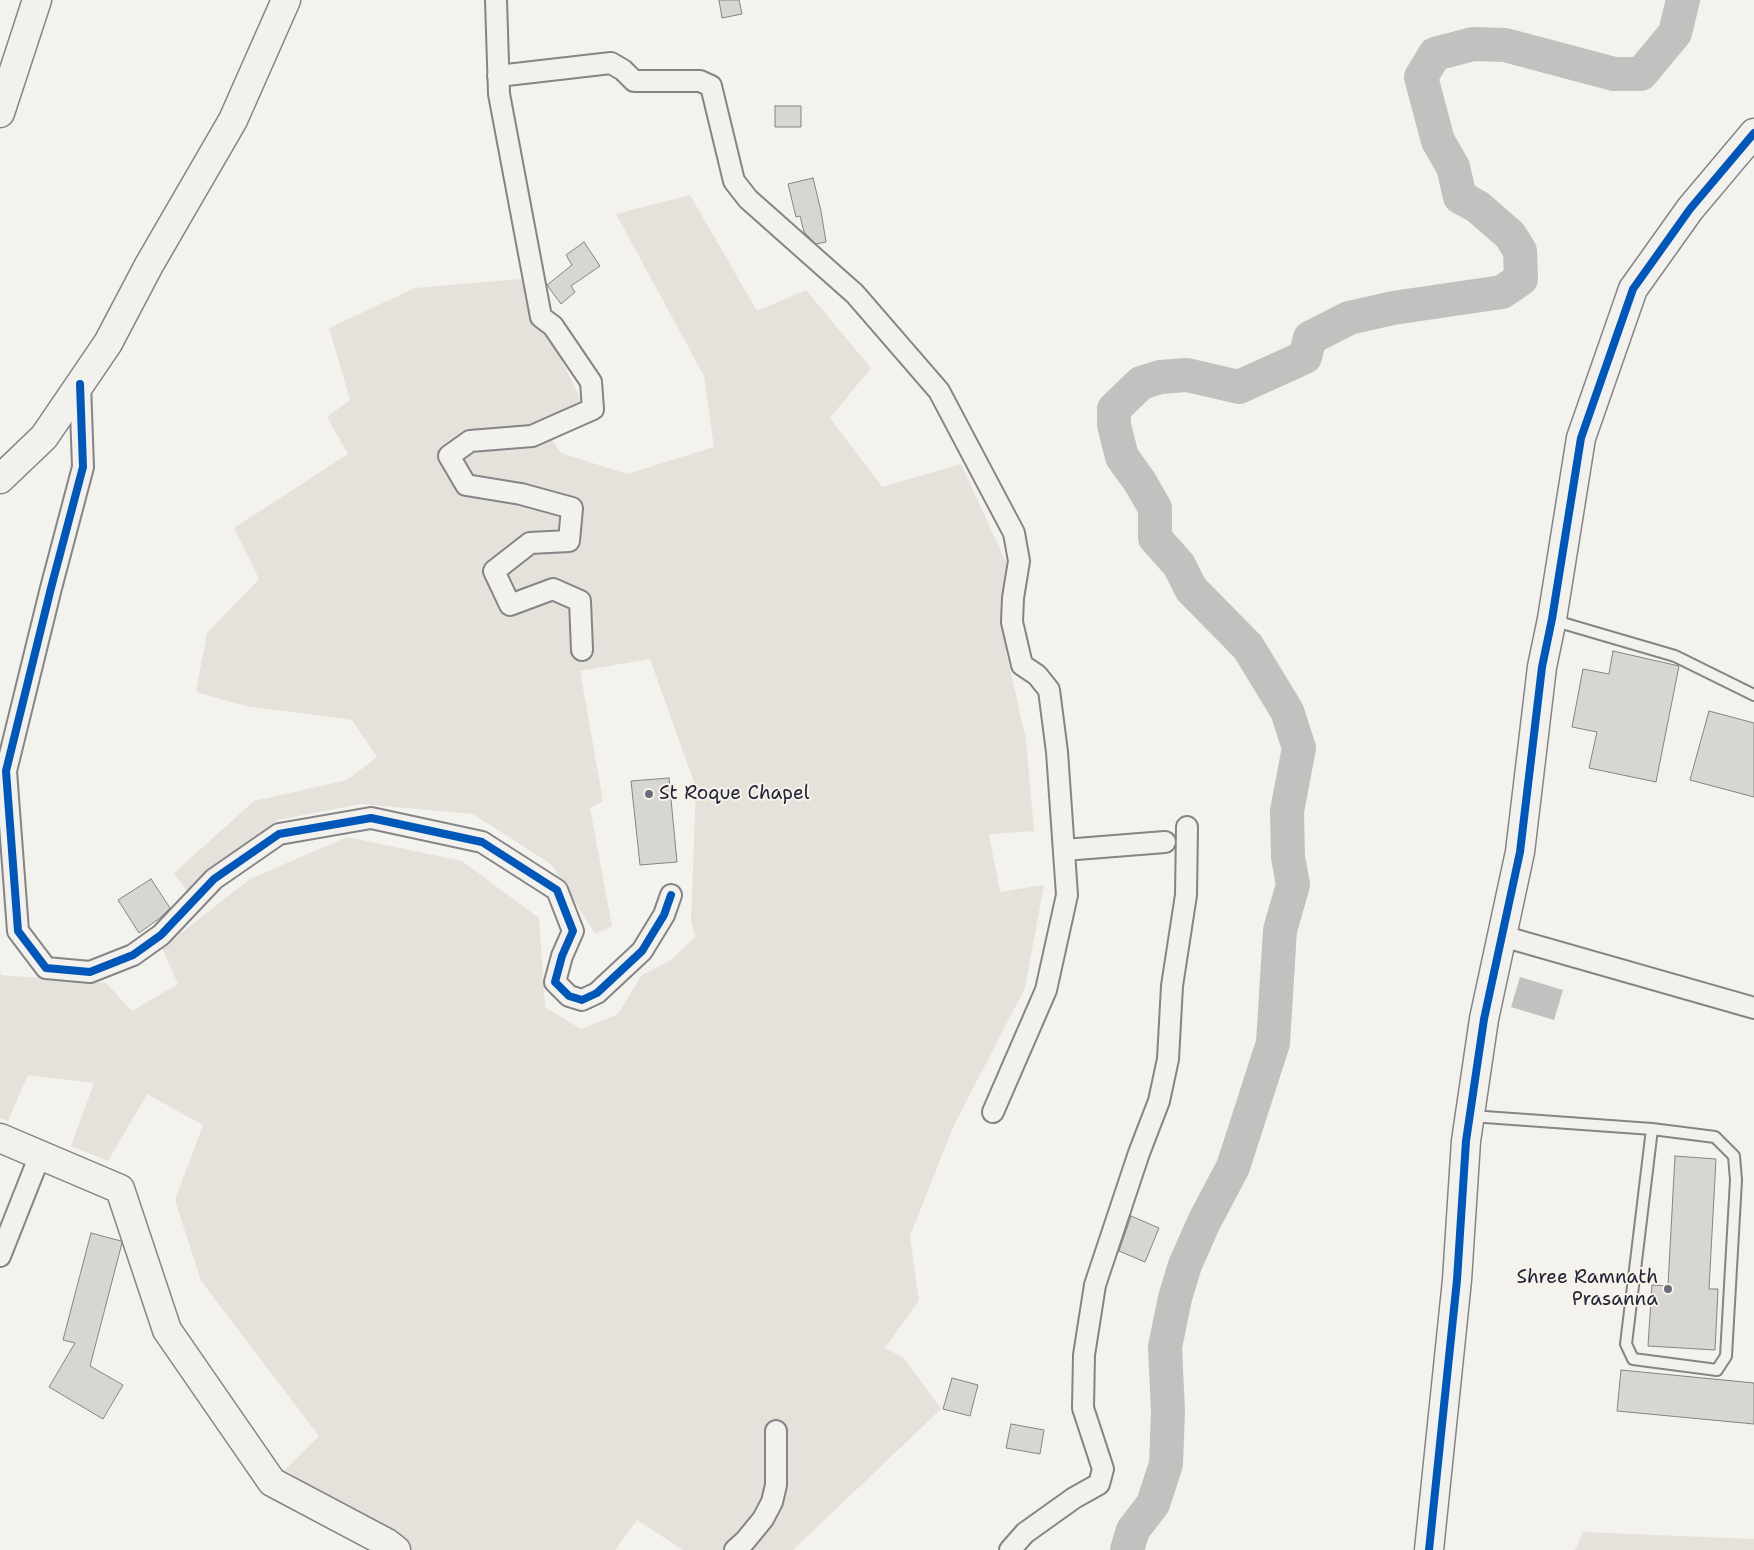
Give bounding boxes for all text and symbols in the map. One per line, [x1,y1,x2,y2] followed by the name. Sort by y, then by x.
[659,783,809,805] place label: St Roque Chapel
[643,788,655,800] marker: St Roque Chapel
[1516,1267,1658,1311] place label: Shree Ramnath Prasanna
[1662,1283,1674,1295] marker: Shree Ramnath Prasanna

